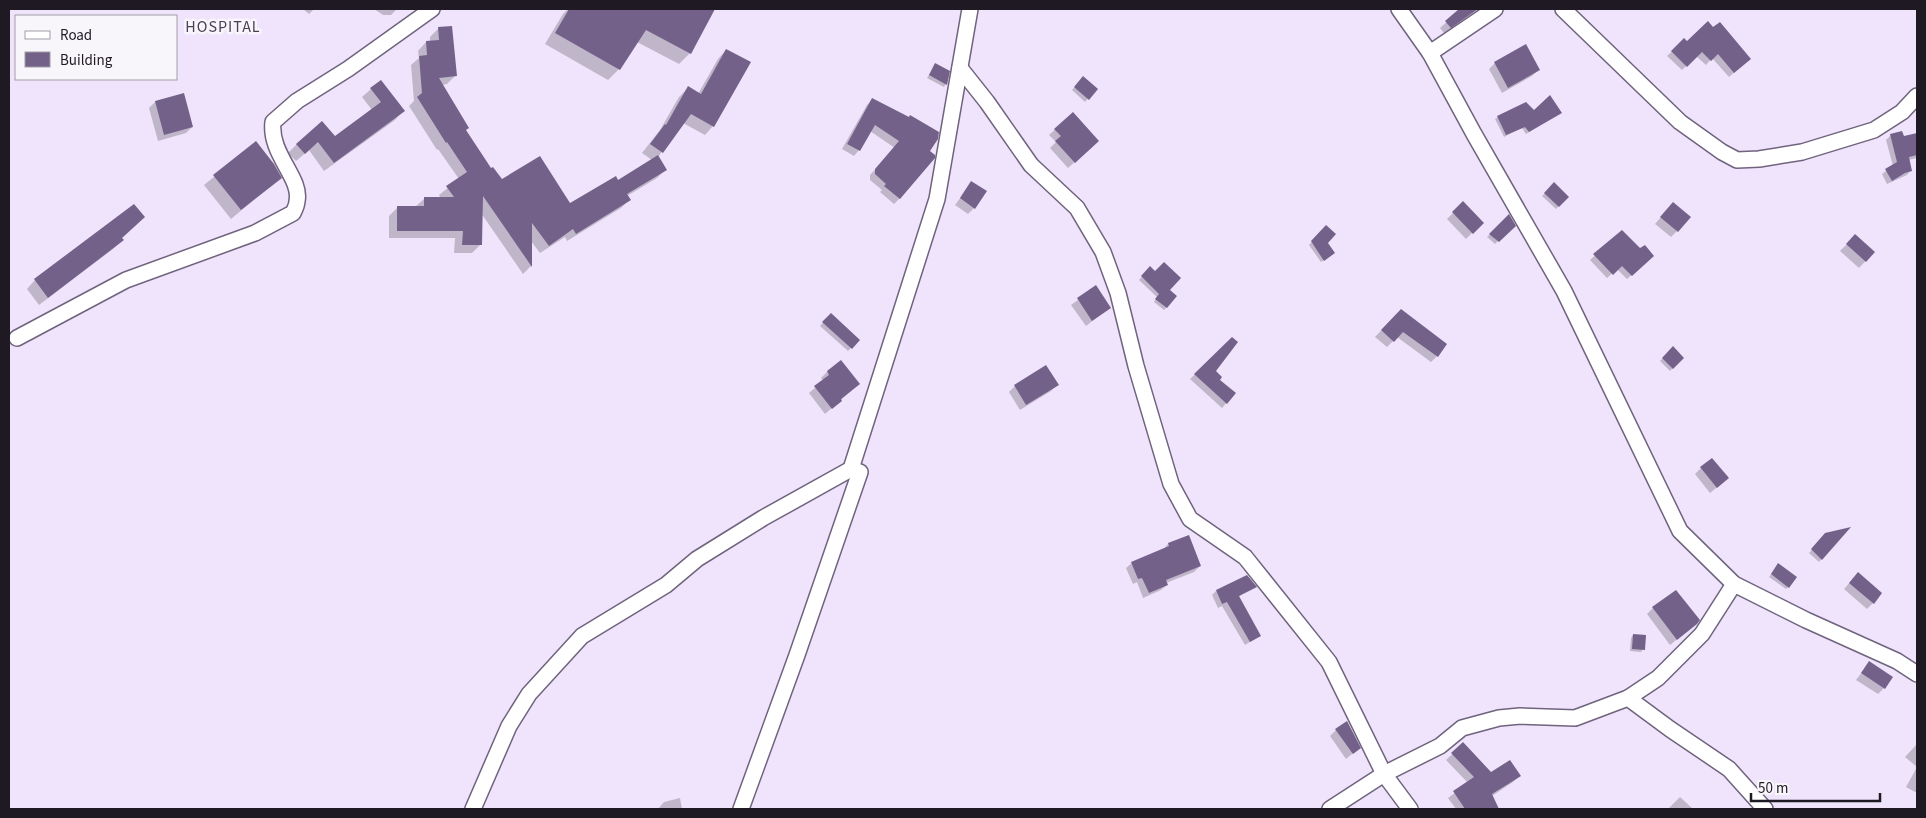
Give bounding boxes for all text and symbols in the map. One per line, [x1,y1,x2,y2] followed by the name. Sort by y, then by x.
[15,15,178,80] legend
[185,16,261,38] district label: HOSPITAL
[60,25,92,46] text: Road
[60,50,113,71] text: Building
[1751,770,1880,802] scale bar
[1758,778,1788,799] text: 50 m

